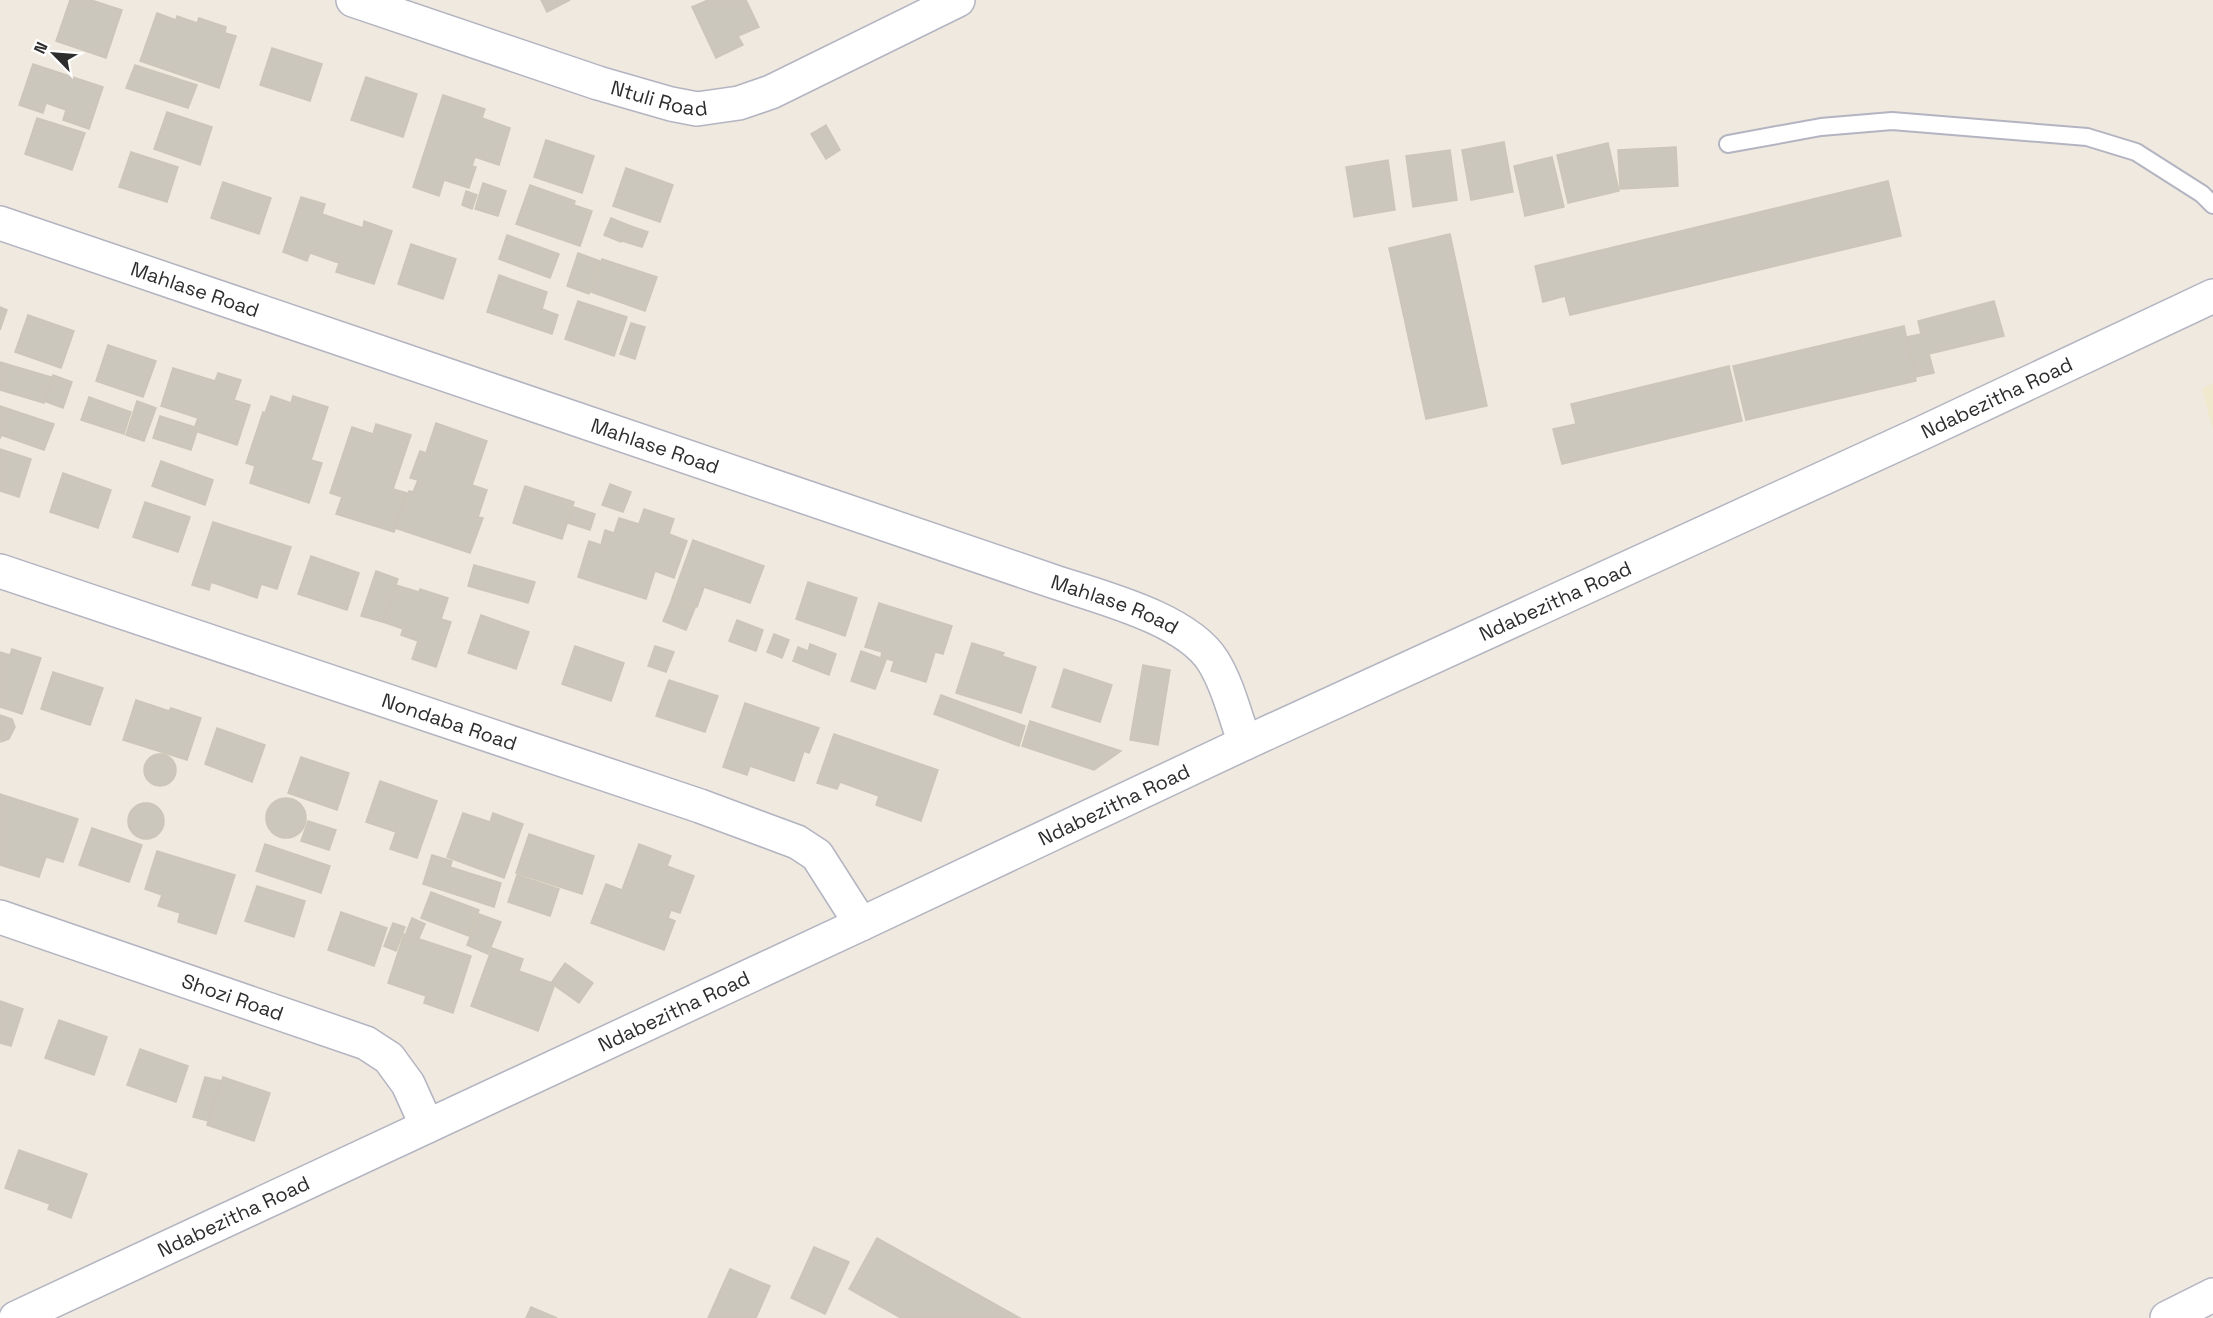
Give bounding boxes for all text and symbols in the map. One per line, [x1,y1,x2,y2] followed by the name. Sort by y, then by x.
[24,24,84,84] north arrow
[29,39,53,57] text: N
[608,74,709,122] street label: Ntuli Road
[127,255,263,323] street label: Mahlase Road
[1917,351,2077,445] street label: Ndabezitha Road
[587,412,723,480] street label: Mahlase Road
[1475,555,1635,647] street label: Ndabezitha Road
[1048,569,1183,640] street label: Mahlase Road
[378,687,520,757] street label: Nondaba Road
[1034,758,1194,852] street label: Ndabezitha Road
[594,965,754,1058] street label: Ndabezitha Road
[178,968,287,1027] street label: Shozi Road
[153,1170,314,1263] street label: Ndabezitha Road

